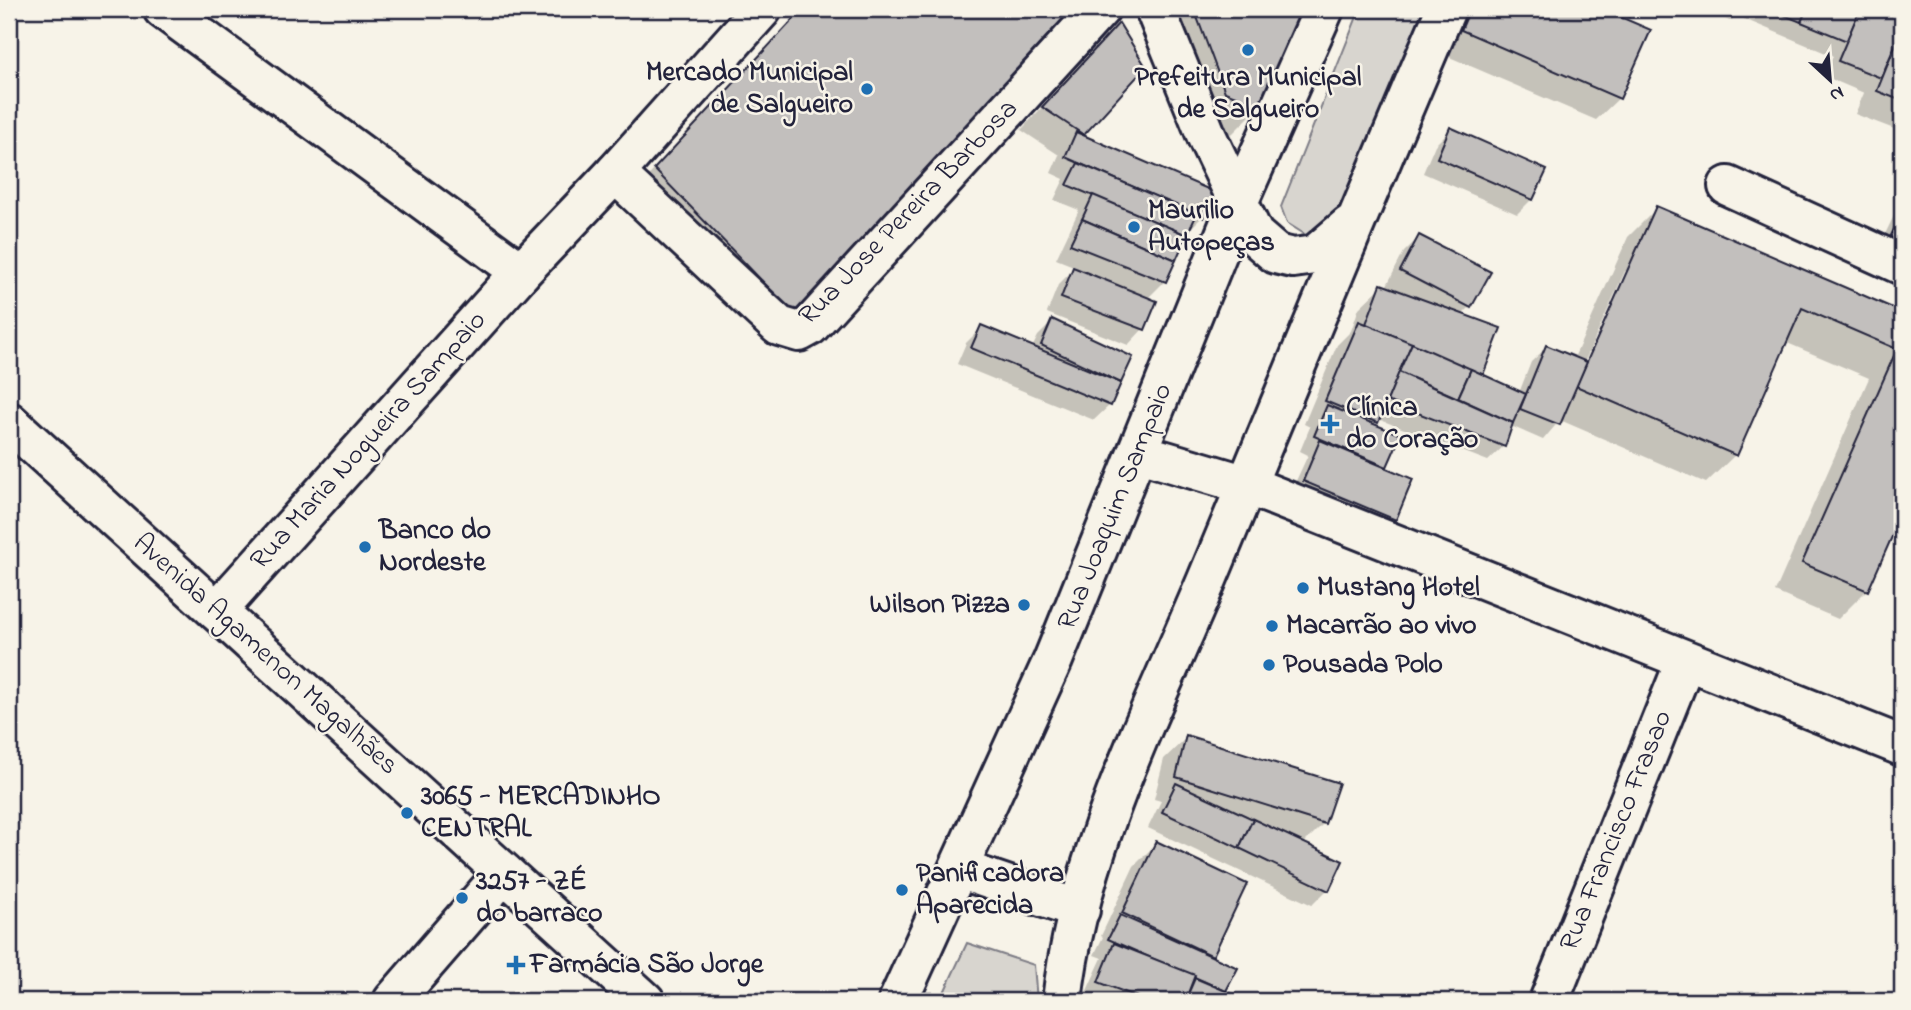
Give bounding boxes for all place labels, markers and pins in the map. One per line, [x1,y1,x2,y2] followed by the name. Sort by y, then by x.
[1240,42,1256,58] marker: Prefeitura Municipal de Salgueiro
[646,53,853,127] place label: Mercado Municipal de Salgueiro
[1135,58,1362,132] place label: Prefeitura Municipal de Salgueiro
[859,81,875,97] marker: Mercado Municipal de Salgueiro
[1148,191,1275,264] place label: Maurilio Autopeças
[1126,219,1142,235] marker: Maurilio Autopeças
[1346,388,1478,461] place label: Clínica do Coração
[1320,414,1340,434] marker: Clínica do Coração
[377,511,491,584] place label: Banco do Nordeste
[357,539,373,555] marker: Banco do Nordeste
[1317,568,1480,610] place label: Mustang Hotel
[1295,580,1311,596] marker: Mustang Hotel
[869,585,1010,626] place label: Wilson Pizza
[1016,597,1032,613] marker: Wilson Pizza
[1286,606,1477,647] place label: Macarrão ao vivo
[1264,618,1280,634] marker: Macarrão ao vivo
[1283,645,1443,686] place label: Pousada Polo
[1261,657,1277,673] marker: Pousada Polo
[420,777,661,850] place label: 3065 - MERCADINHO CENTRAL
[399,805,415,821] marker: 3065 - MERCADINHO CENTRAL
[916,854,1064,927] place label: Panificadora Aparecida
[475,862,603,935] place label: 3257 - ZÉ do barraco
[894,882,910,898] marker: Panificadora Aparecida
[454,890,470,906] marker: 3257 - ZÉ do barraco
[528,945,765,987] place label: Farmácia São Jorge
[508,957,524,973] marker: Farmácia São Jorge

